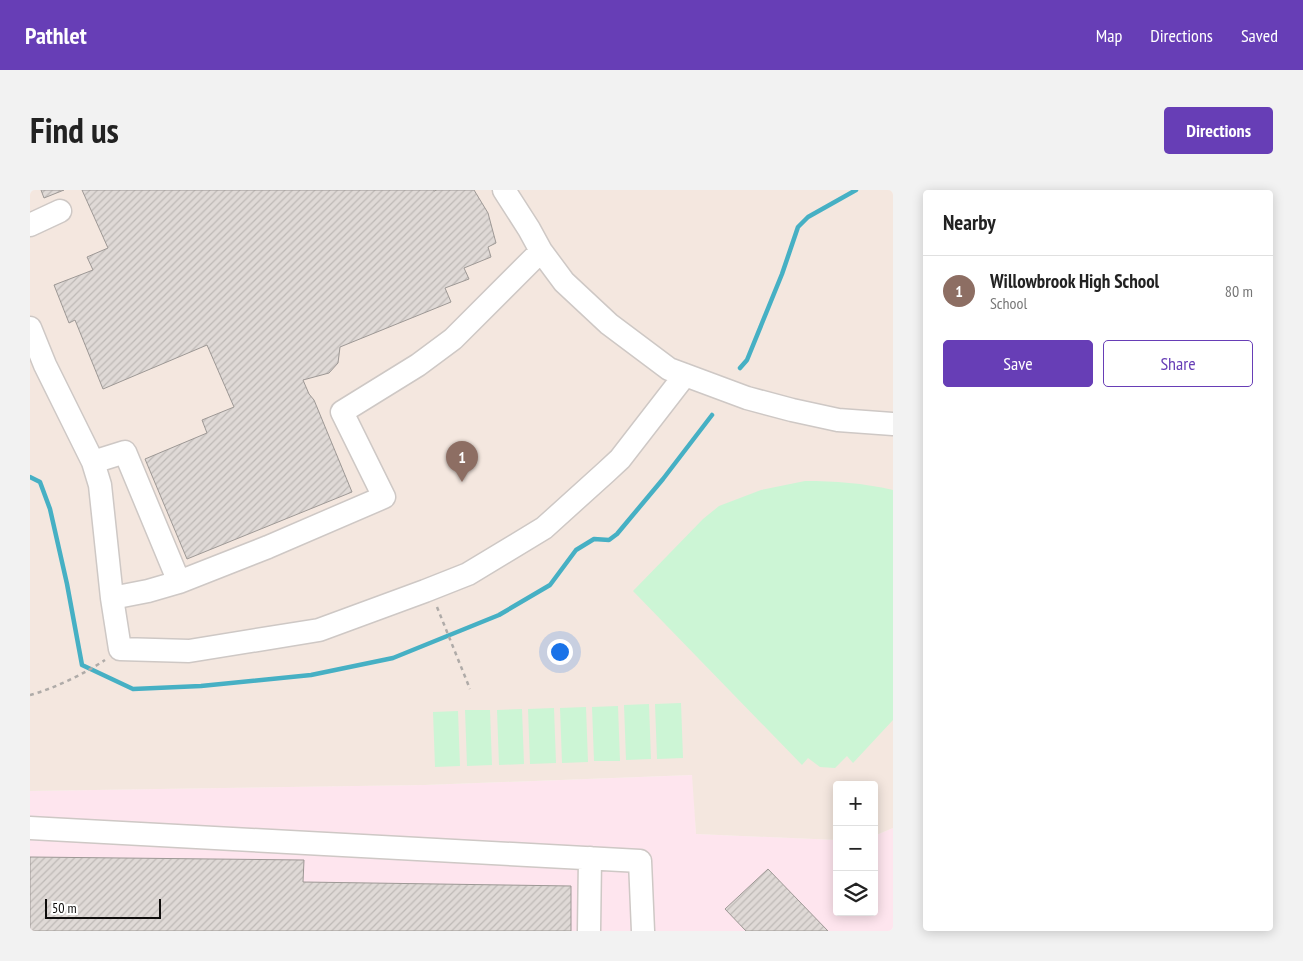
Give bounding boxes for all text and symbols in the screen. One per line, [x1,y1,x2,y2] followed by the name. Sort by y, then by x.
[25,20,87,51] text: Pathlet
[1096,24,1122,47] text: Map
[1150,24,1213,47] text: Directions
[1241,24,1278,47] text: Saved
[30,107,119,153] text: Find us
[1164,107,1273,154] button: Directions
[943,209,996,236] text: Nearby
[990,269,1159,293] text: Willowbrook High School
[955,281,963,301] text: 1
[1225,281,1253,301] text: 80 m
[990,293,1027,313] text: School
[943,340,1093,387] button: Save
[1103,340,1253,387] button: Share
[446,441,478,482] pin: 1
[547,639,573,665] your location
[833,781,878,916] map controls
[833,781,878,826] button: +
[833,826,878,871] button: −
[833,871,878,916] button: layers
[45,896,161,919] scale bar
[52,899,77,917] text: 50 m

